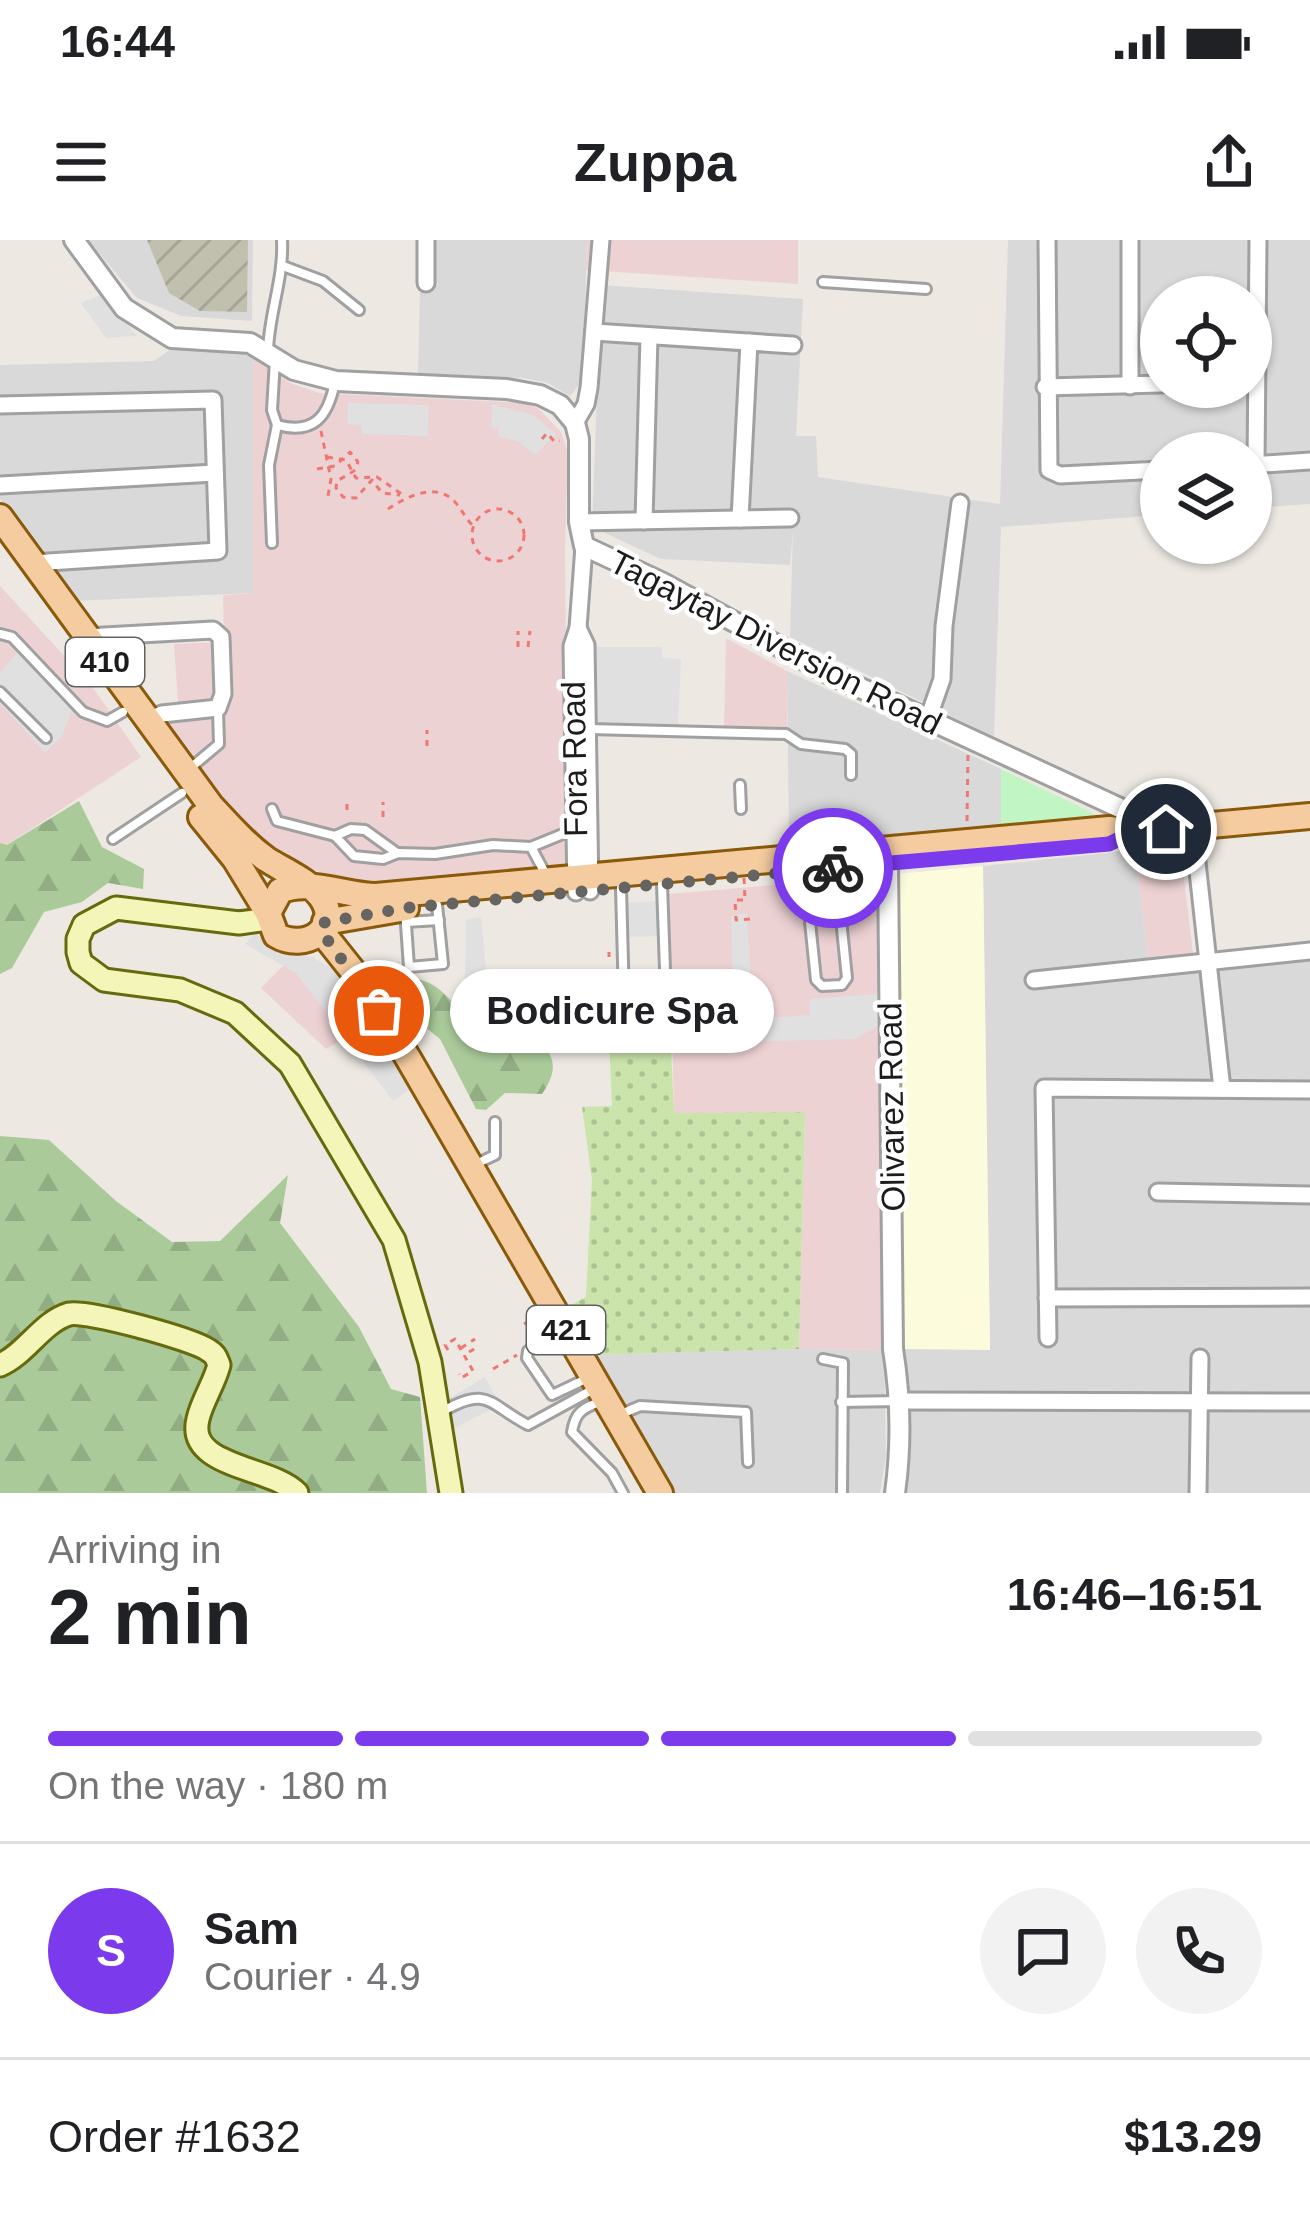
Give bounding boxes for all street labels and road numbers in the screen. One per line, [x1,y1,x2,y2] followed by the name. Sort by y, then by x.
[604,543,948,742] street label: Tagaytay Diversion Road
[66,638,144,686] road number: 410
[555,681,594,837] street label: Fora Road
[871,1002,912,1212] street label: Olivarez Road
[527,1306,605,1354] road number: 421

